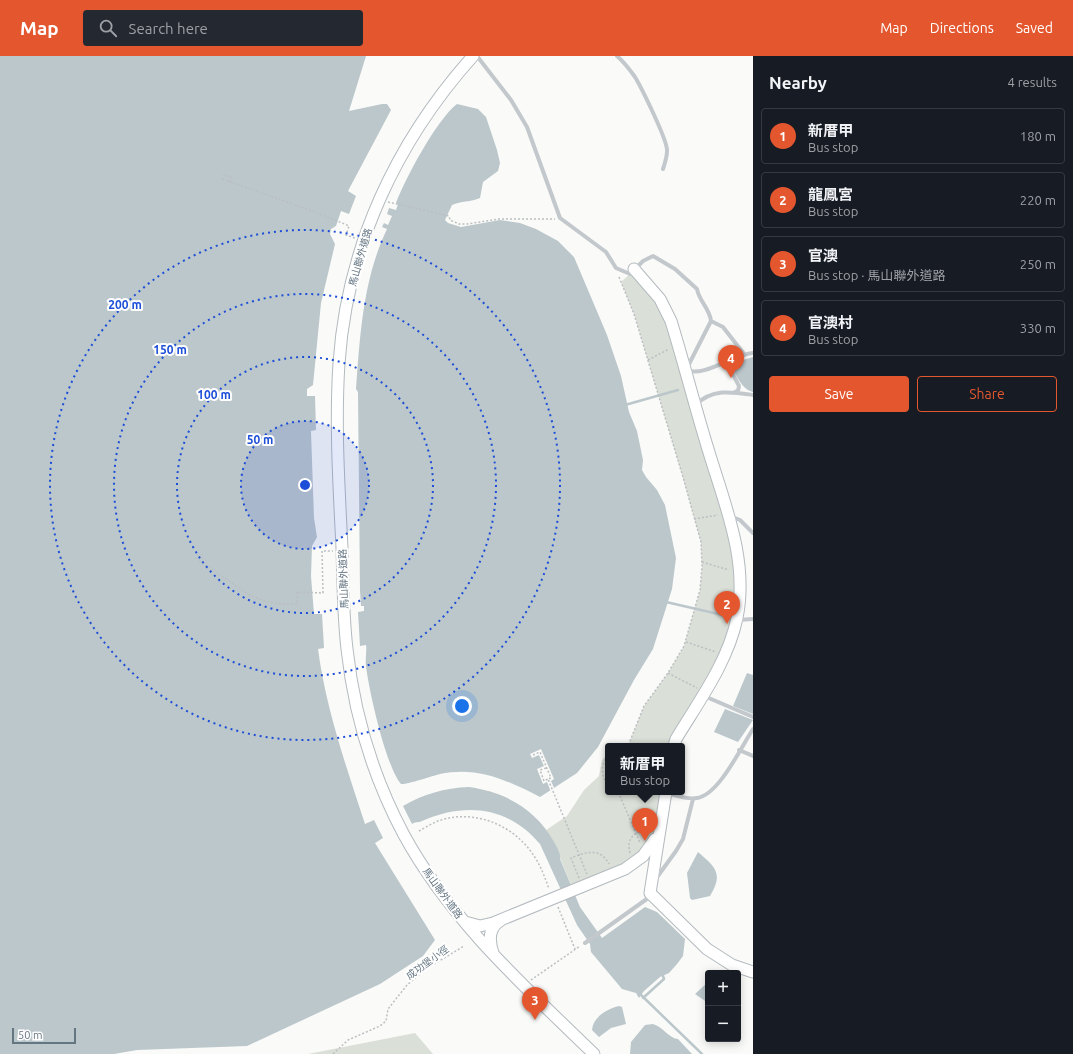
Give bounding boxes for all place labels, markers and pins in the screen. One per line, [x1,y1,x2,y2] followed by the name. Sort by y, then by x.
[718,345,744,378] pin: 4
[298,478,312,492] centre of rings
[714,591,740,624] pin: 2
[632,808,658,841] pin: 1
[522,987,548,1020] pin: 3

